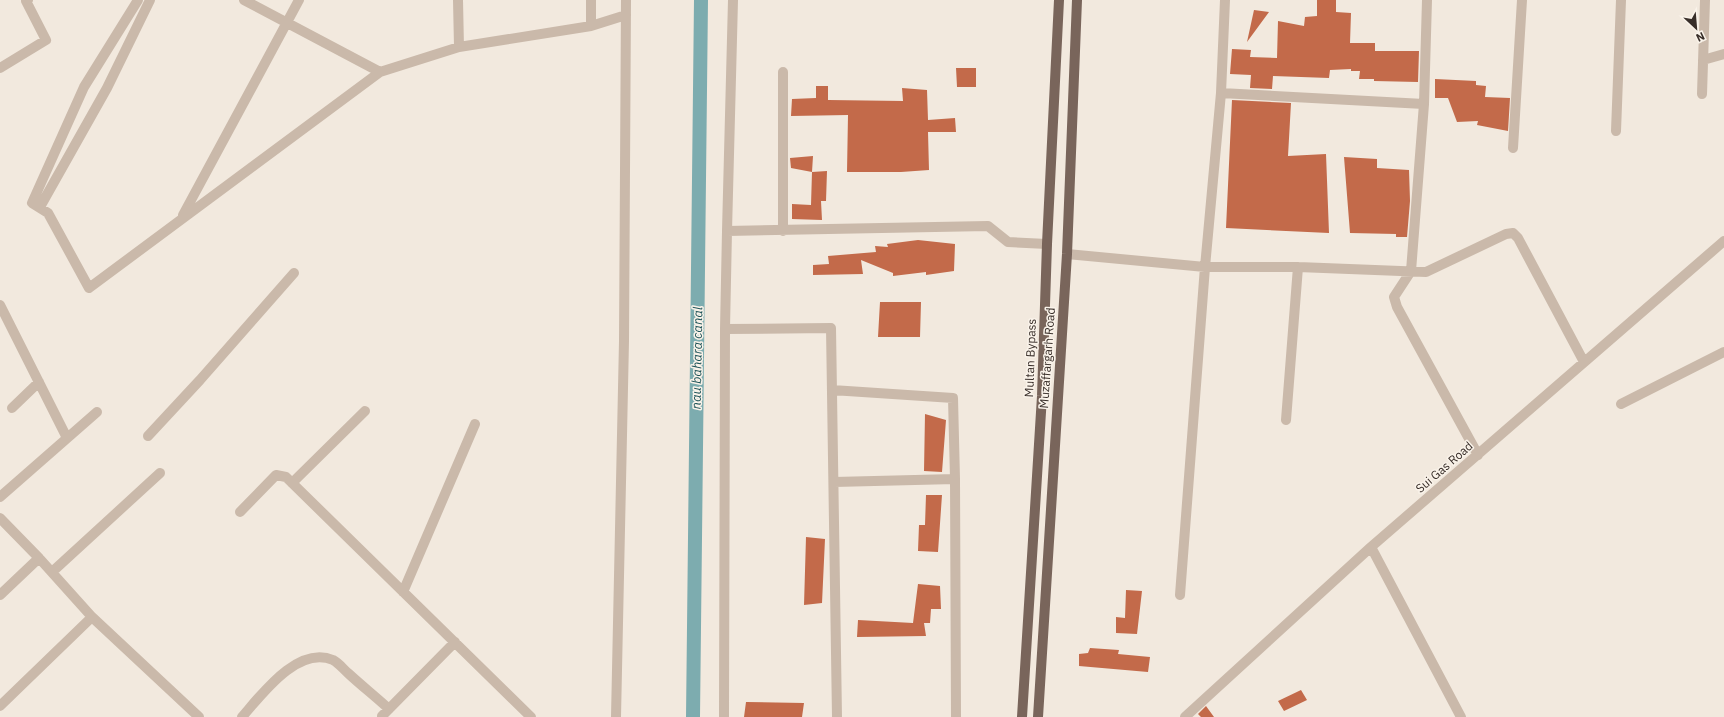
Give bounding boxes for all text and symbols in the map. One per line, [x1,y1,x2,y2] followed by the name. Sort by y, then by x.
[1676,8,1716,48] north arrow
[1694,29,1707,45] text: N
[688,306,706,409] water label: nau bahara canal
[1036,307,1058,409] street label: Muzaffargarh Road
[1021,318,1039,398] street label: Multan Bypass
[1412,438,1476,496] street label: Sui Gas Road

